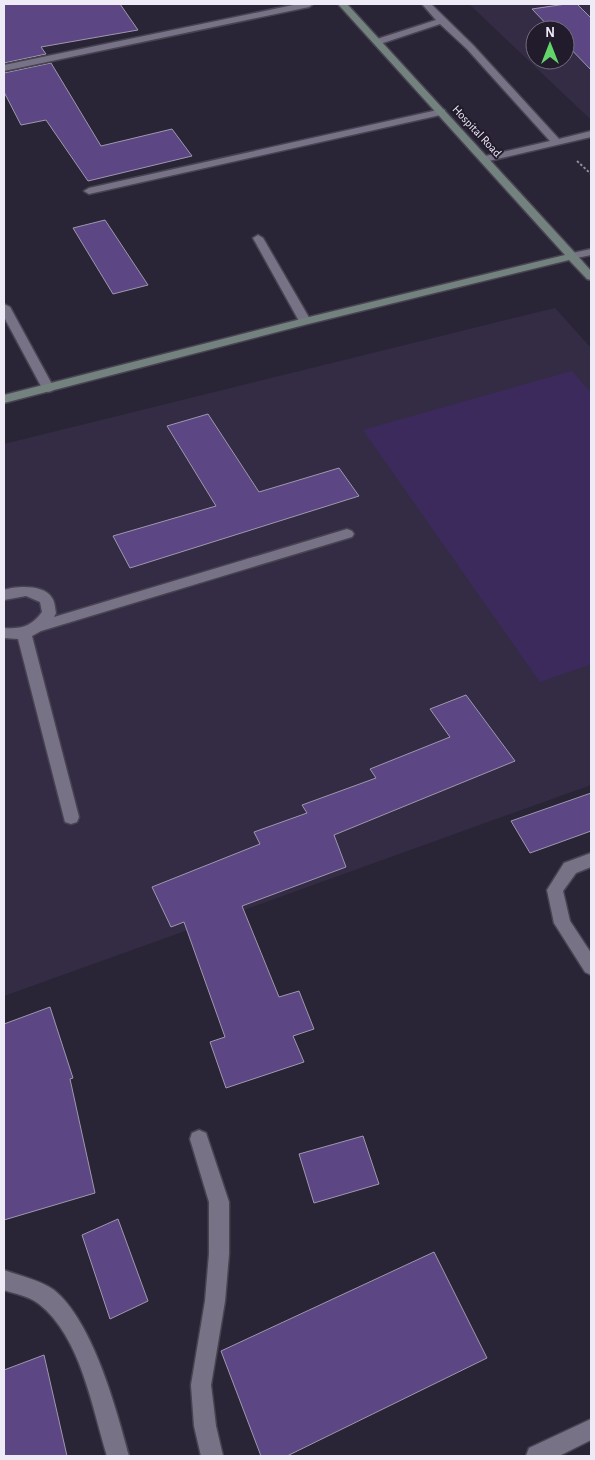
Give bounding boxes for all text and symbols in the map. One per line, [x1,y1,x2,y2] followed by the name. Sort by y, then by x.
[525,20,575,70] north arrow
[545,26,555,40] text: N
[450,103,504,159] street label: Hospital Road

